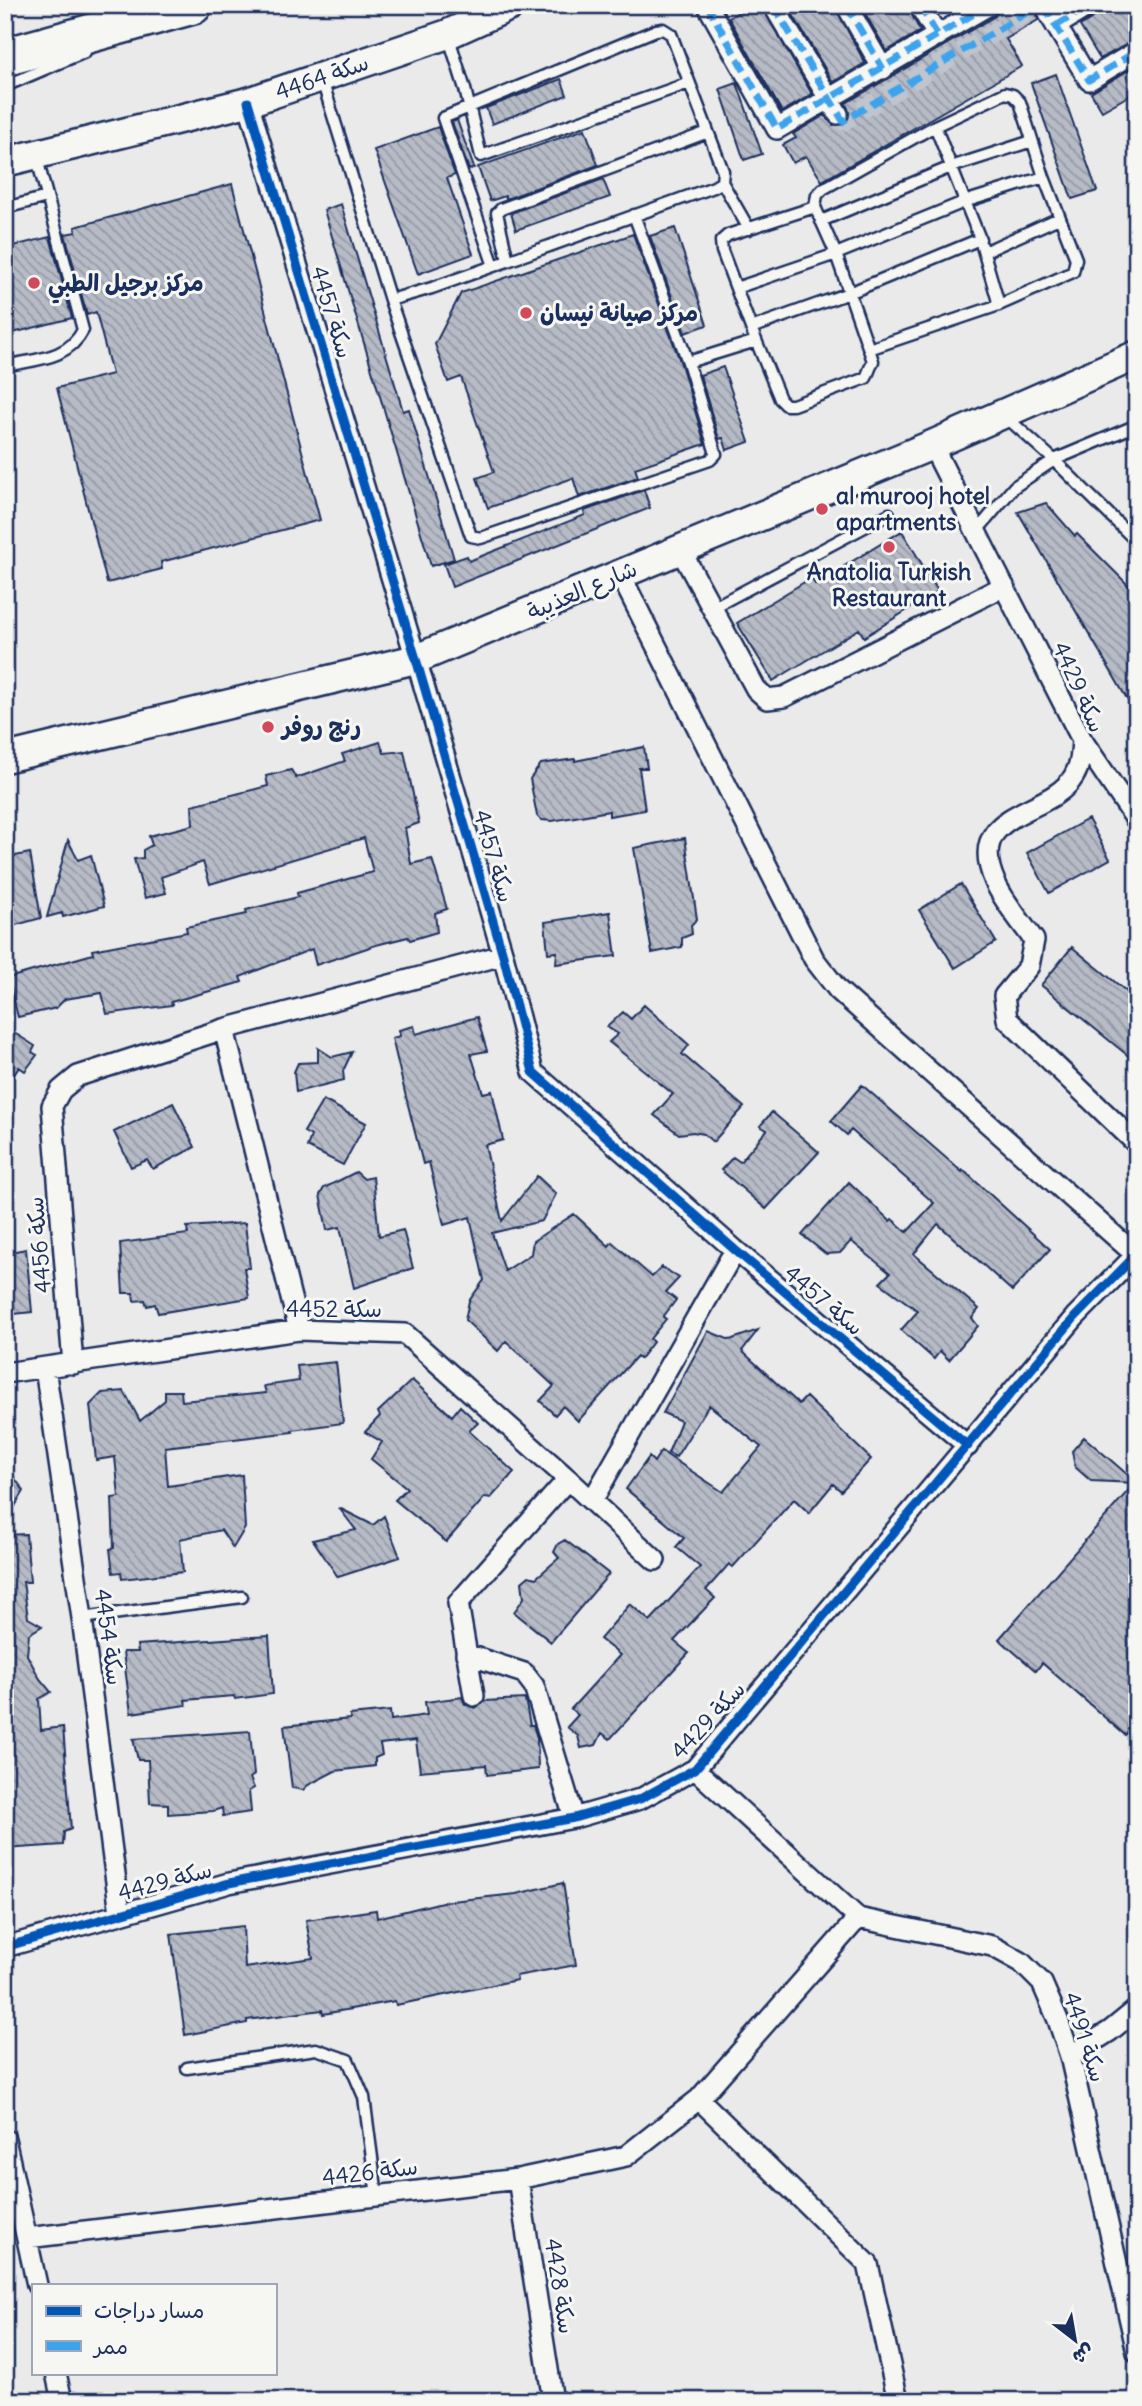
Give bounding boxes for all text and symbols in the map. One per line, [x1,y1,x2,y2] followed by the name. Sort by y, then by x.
[271,47,372,106] street label: سكة 4464
[305,262,360,361] street label: سكة 4457
[48,268,204,304] place label: مركز برجيل الطبي
[26,275,42,291] marker: مركز برجيل الطبي
[540,298,698,327] place label: مركز صيانة نيسان
[518,305,534,321] marker: مركز صيانة نيسان
[836,481,990,536] place label: al murooj hotel apartments
[814,501,830,517] marker: al murooj hotel apartments
[881,539,897,555] marker: Anatolia Turkish Restaurant
[522,553,642,628] street label: شارع العذيبة
[807,557,971,612] place label: Anatolia Turkish Restaurant
[1047,637,1112,737] street label: سكة 4429
[280,712,361,742] place label: رنج روفر
[260,719,276,735] marker: رنج روفر
[467,806,522,905] street label: سكة 4457
[20,1196,57,1295] street label: سكة 4456
[779,1258,870,1341] street label: سكة 4457
[286,1294,382,1323] street label: سكة 4452
[88,1587,131,1687] street label: سكة 4454
[664,1675,751,1765] street label: سكة 4429
[115,1854,215,1907] street label: سكة 4429
[1057,1988,1114,2085] street label: سكة 4491
[320,2151,419,2192] street label: سكة 4426
[539,2236,582,2336] street label: سكة 4428
[32,2284,276,2374] legend
[94,2297,204,2324] text: مسار دراجات
[1040,2304,1110,2374] north arrow
[92,2333,128,2360] text: ممر
[1069,2339,1099,2370] text: ش

